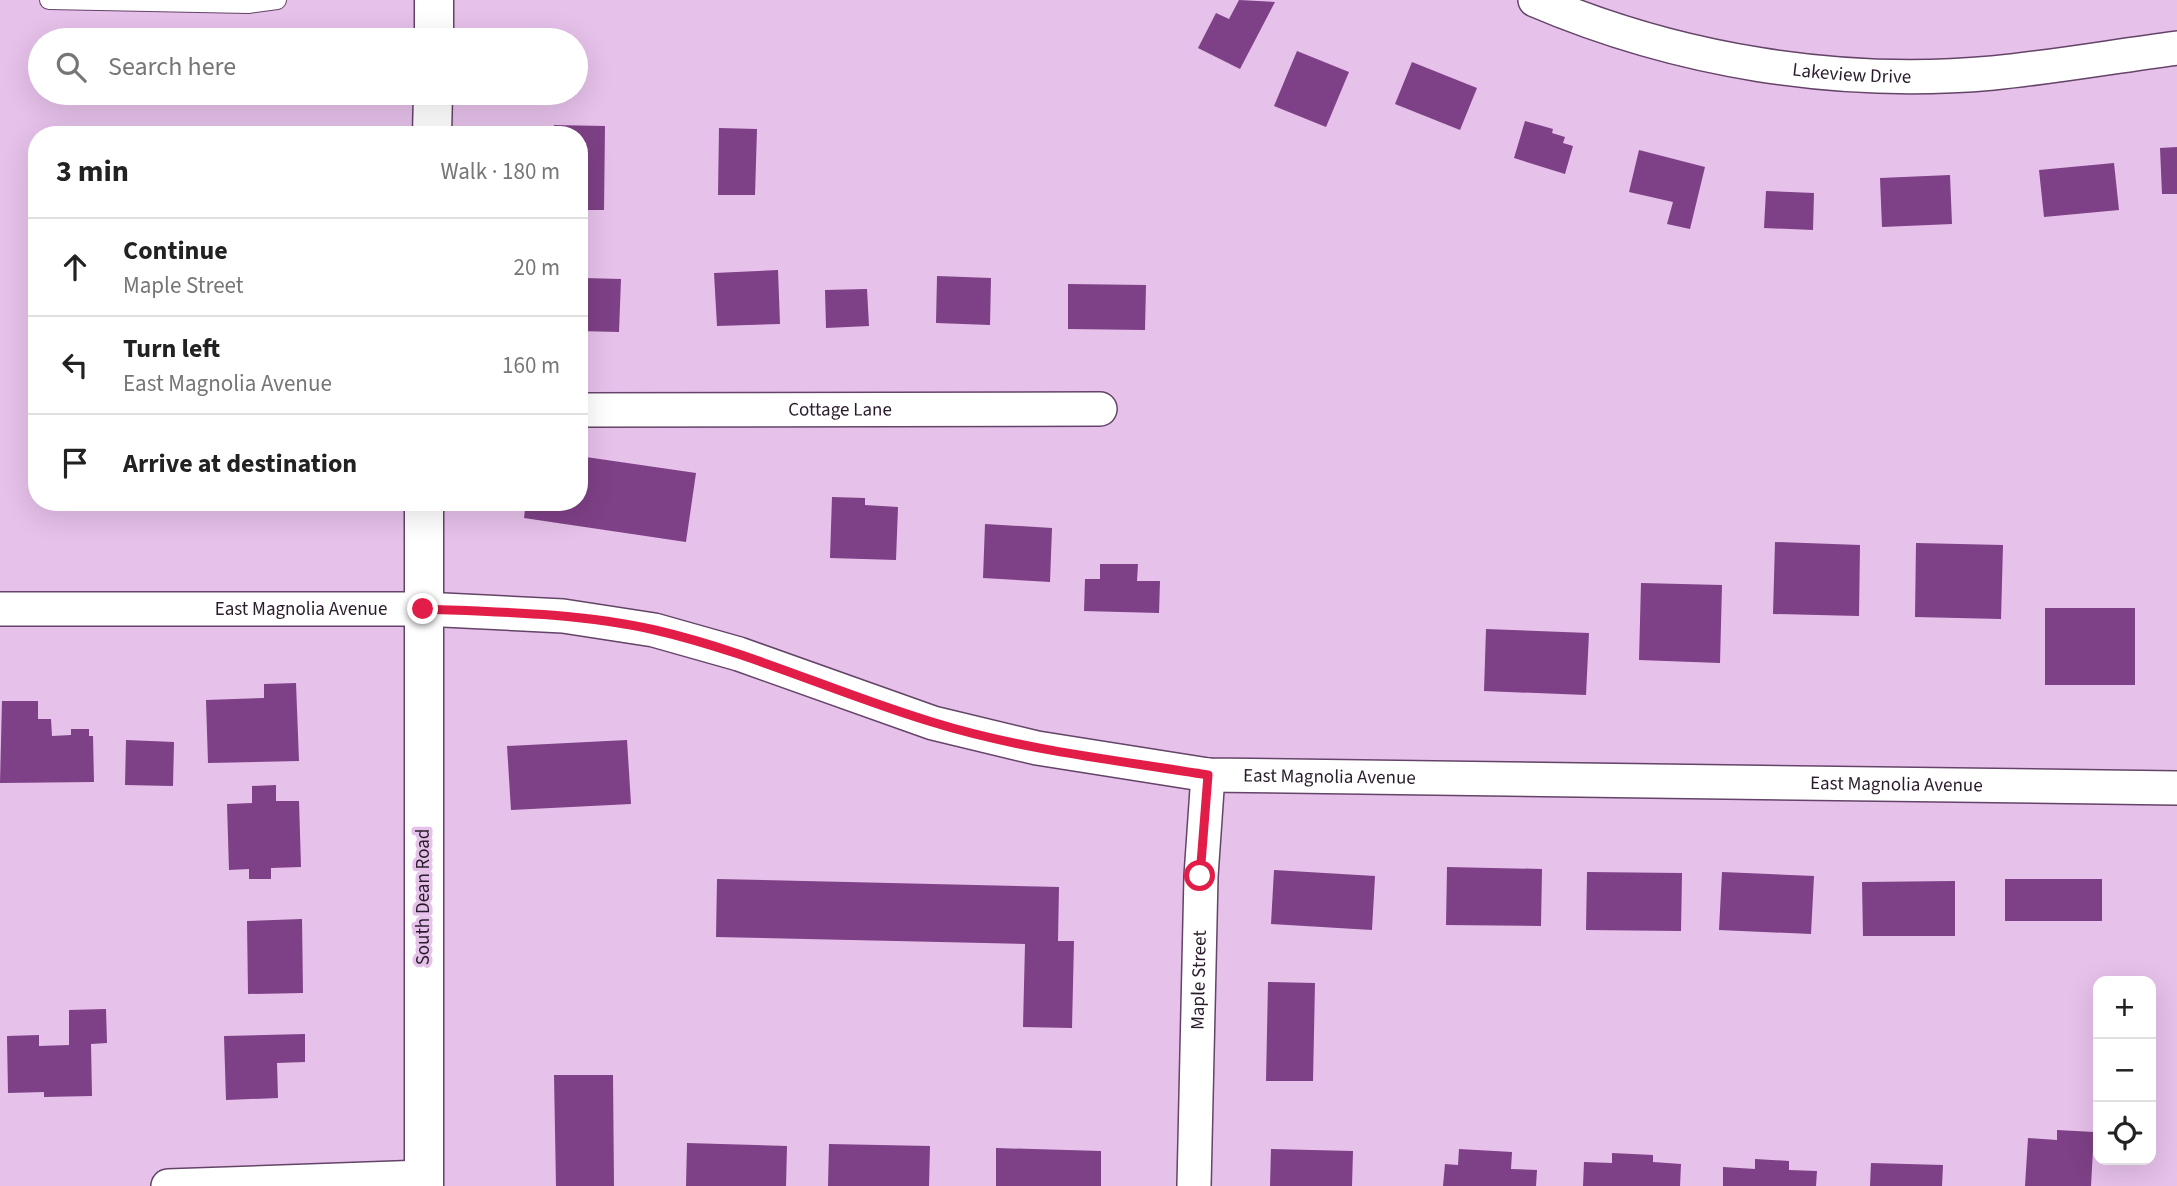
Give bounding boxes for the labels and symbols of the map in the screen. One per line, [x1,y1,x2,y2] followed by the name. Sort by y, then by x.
[1791,56,1911,90] street label: Lakeview Drive
[788,396,892,423] street label: Cottage Lane
[407,593,438,624] route end
[215,596,387,623] street label: East Magnolia Avenue
[1243,762,1416,791] street label: East Magnolia Avenue
[1810,770,1983,799] street label: East Magnolia Avenue
[410,829,437,965] street label: South Dean Road
[1184,860,1215,891] route start
[1184,929,1213,1030] street label: Maple Street

